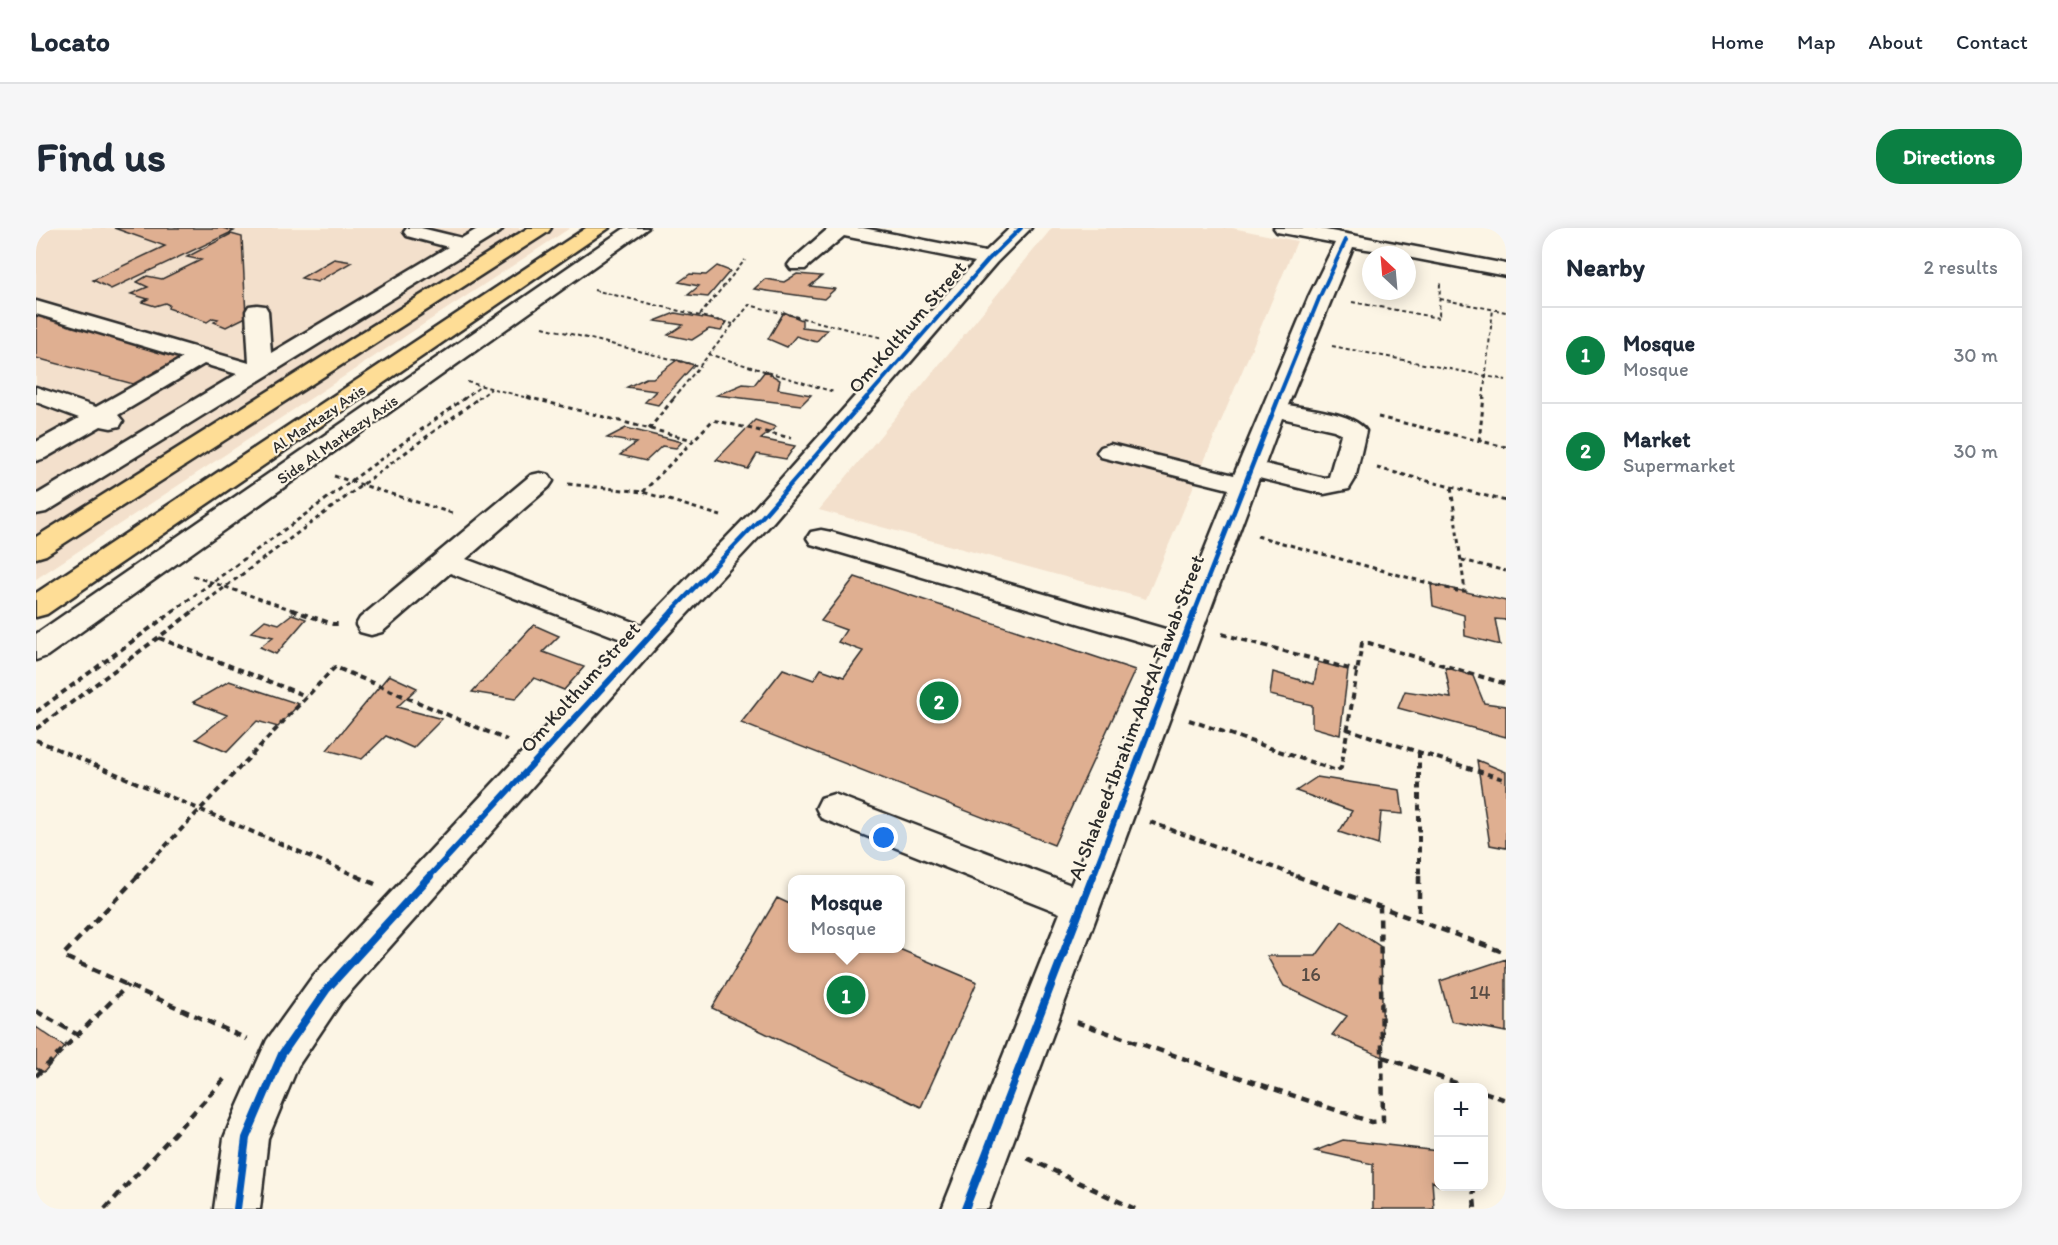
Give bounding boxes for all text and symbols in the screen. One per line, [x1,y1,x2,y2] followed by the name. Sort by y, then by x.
[30,24,110,58] text: Locato
[1711,29,1764,54] text: Home
[1797,29,1836,54] text: Map
[1869,29,1923,54] text: About
[1956,29,2028,54] text: Contact
[1876,129,2022,184] button: Directions
[36,131,166,182] text: Find us
[1362,246,1416,300] north arrow
[1566,251,1645,283] text: Nearby
[1924,255,1998,279] text: 2 results
[843,256,971,398] street label: Om Kolthum Street
[1623,330,1695,357] text: Mosque
[1581,343,1590,367] text: 1
[1953,343,1998,367] text: 30 m
[1623,357,1689,381] text: Mosque
[268,380,369,457] street label: Al Markazy Axis
[273,391,401,488] street label: Side Al Markazy Axis
[1623,426,1690,453] text: Market
[1580,439,1591,463] text: 2
[1953,439,1998,463] text: 30 m
[1623,453,1735,477] text: Supermarket
[1063,551,1209,883] street label: Al Shaheed Ibrahim Abd Al Tawab Street
[515,616,645,757] street label: Om Kolthum Street
[920,678,958,724] pin: 2
[869,823,898,852] your location
[788,875,905,953] popup
[810,889,883,916] text: Mosque
[810,916,876,940] text: Mosque
[1301,962,1321,986] house number: 16
[826,972,866,1017] pin: 1
[1469,980,1491,1004] house number: 14
[1434,1083,1488,1191] map controls
[1434,1083,1488,1137] button: +
[1434,1137,1488,1191] button: −

